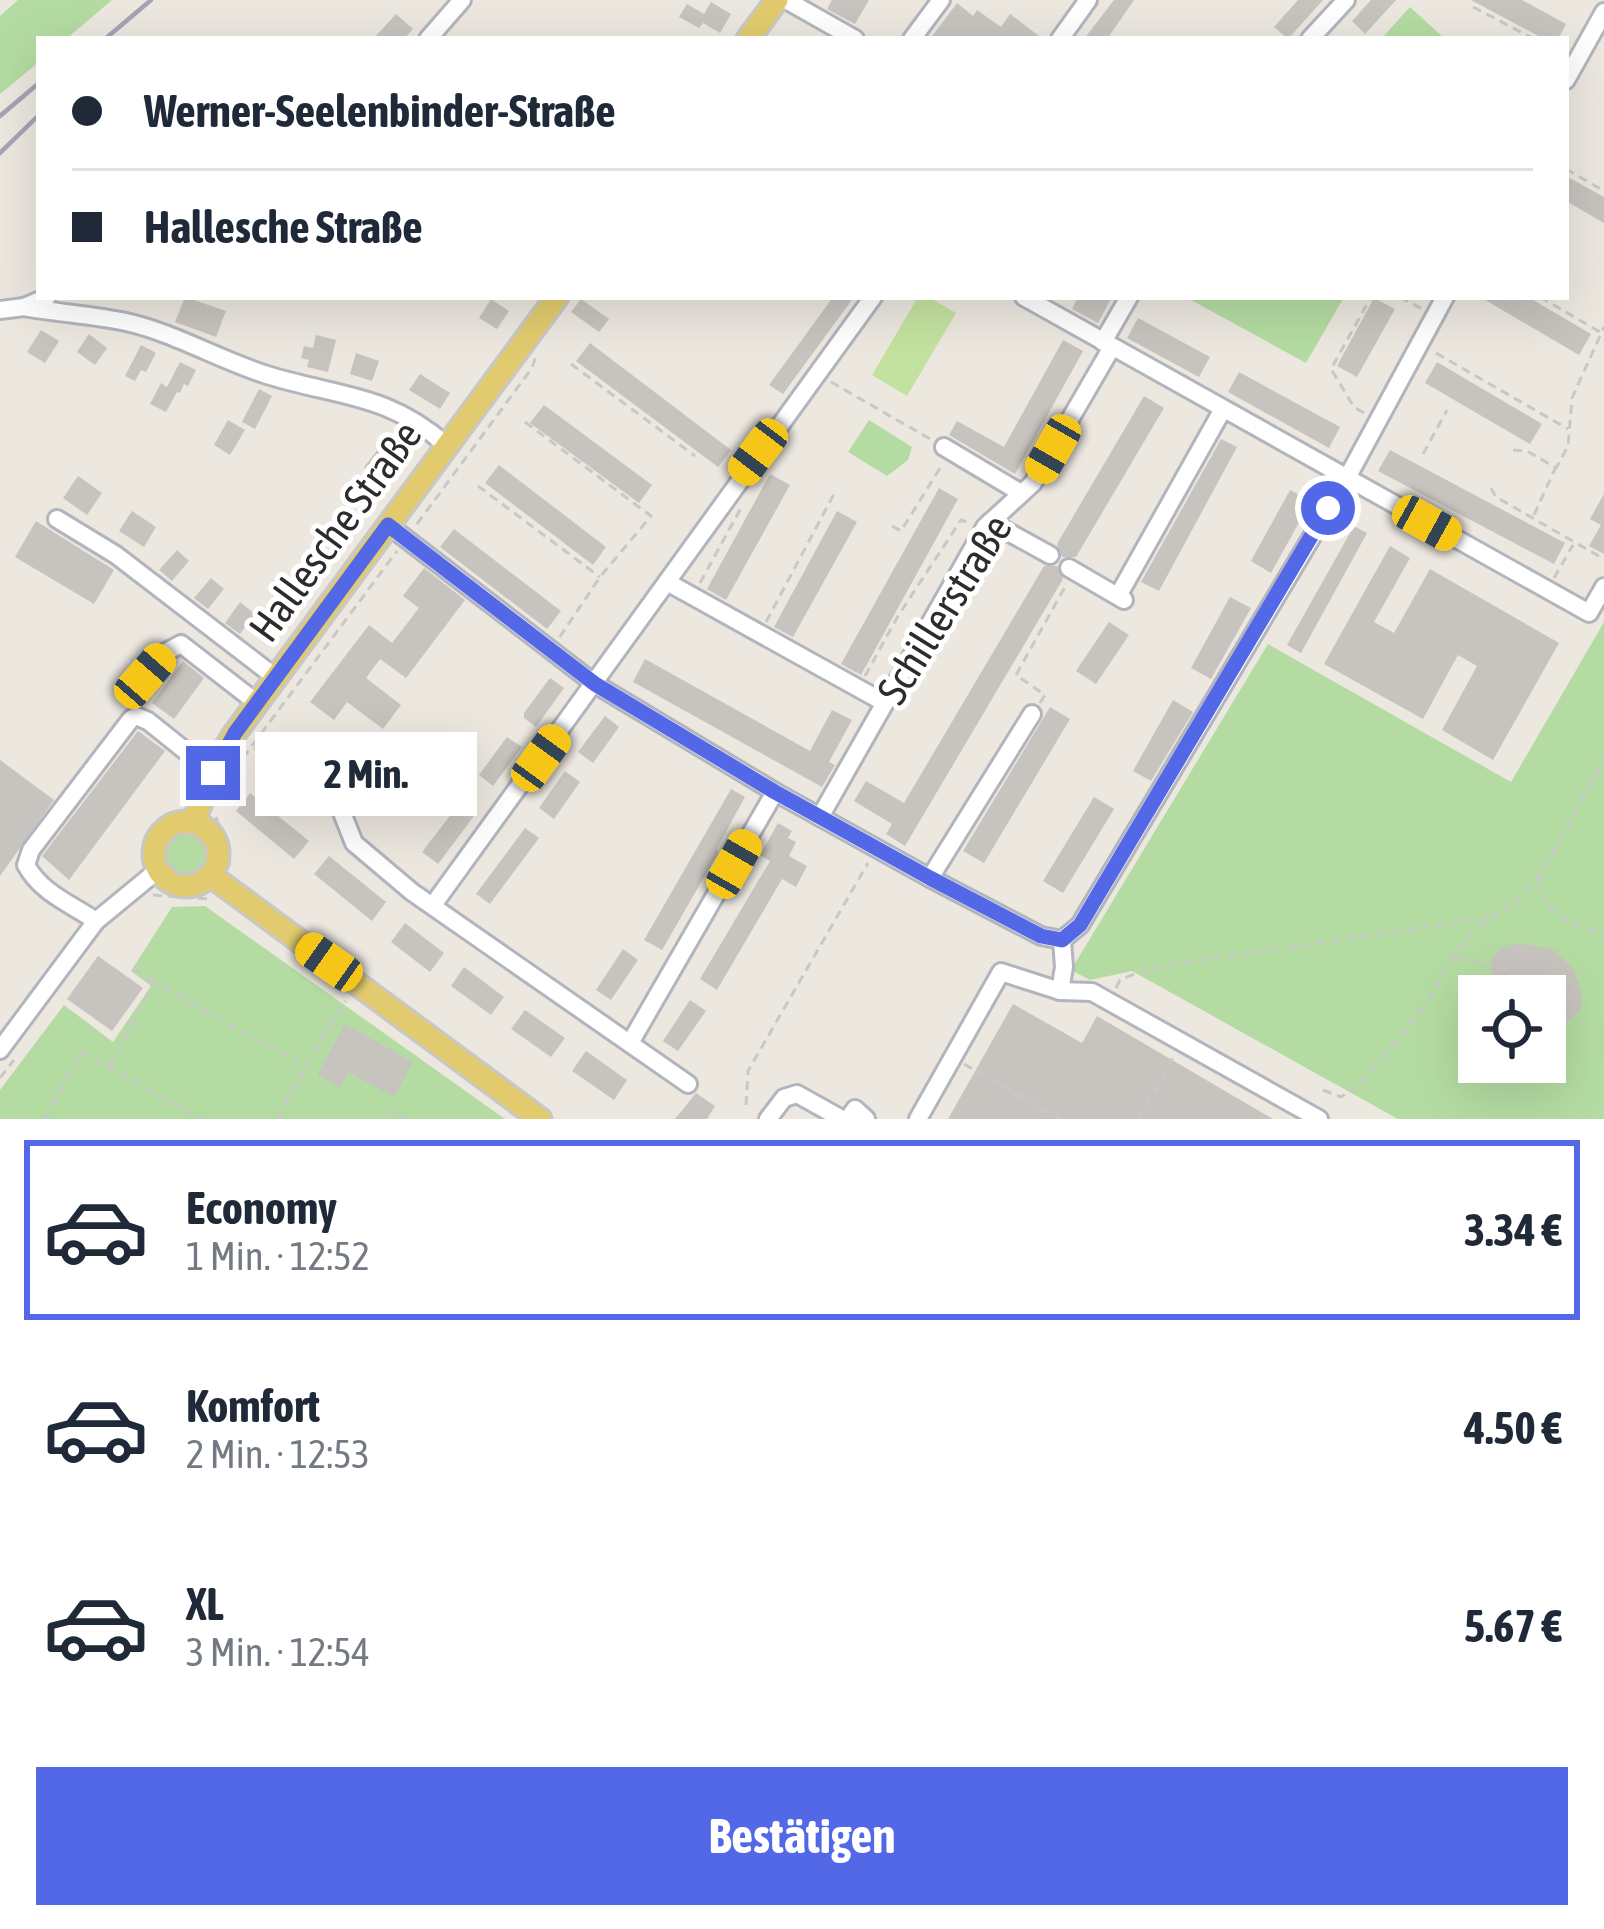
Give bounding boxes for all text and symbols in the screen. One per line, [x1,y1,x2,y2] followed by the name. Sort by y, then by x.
[144,85,616,137] text: Werner-Seelenbinder-Straße
[144,201,423,253] text: Hallesche Straße
[1019,409,1087,489] car
[239,412,431,650] street label: Hallesche Straße
[722,412,794,492] car
[1301,481,1355,535] route start
[1387,490,1467,556] car
[867,506,1021,712] street label: Schillerstraße
[108,637,182,715] car
[505,718,577,798] car
[255,731,477,815] callout: 2 Min.
[186,746,240,800] route end
[324,752,408,796] text: 2 Min.
[700,824,768,904] car
[289,927,369,997] car
[1458,975,1566,1083] map controls
[1458,975,1566,1083] button: locate
[42,1176,150,1284] icon: car
[186,1182,337,1234] text: Economy
[1464,1204,1562,1256] text: 3.34 €
[186,1234,370,1278] text: 1 Min. · 12:52
[42,1374,150,1482] icon: car
[186,1380,320,1432] text: Komfort
[1464,1402,1562,1454] text: 4.50 €
[186,1432,370,1476] text: 2 Min. · 12:53
[42,1572,150,1680] icon: car
[186,1578,224,1630] text: XL
[1464,1600,1562,1652] text: 5.67 €
[186,1630,370,1674] text: 3 Min. · 12:54
[36,1767,1568,1905] button: Bestätigen

